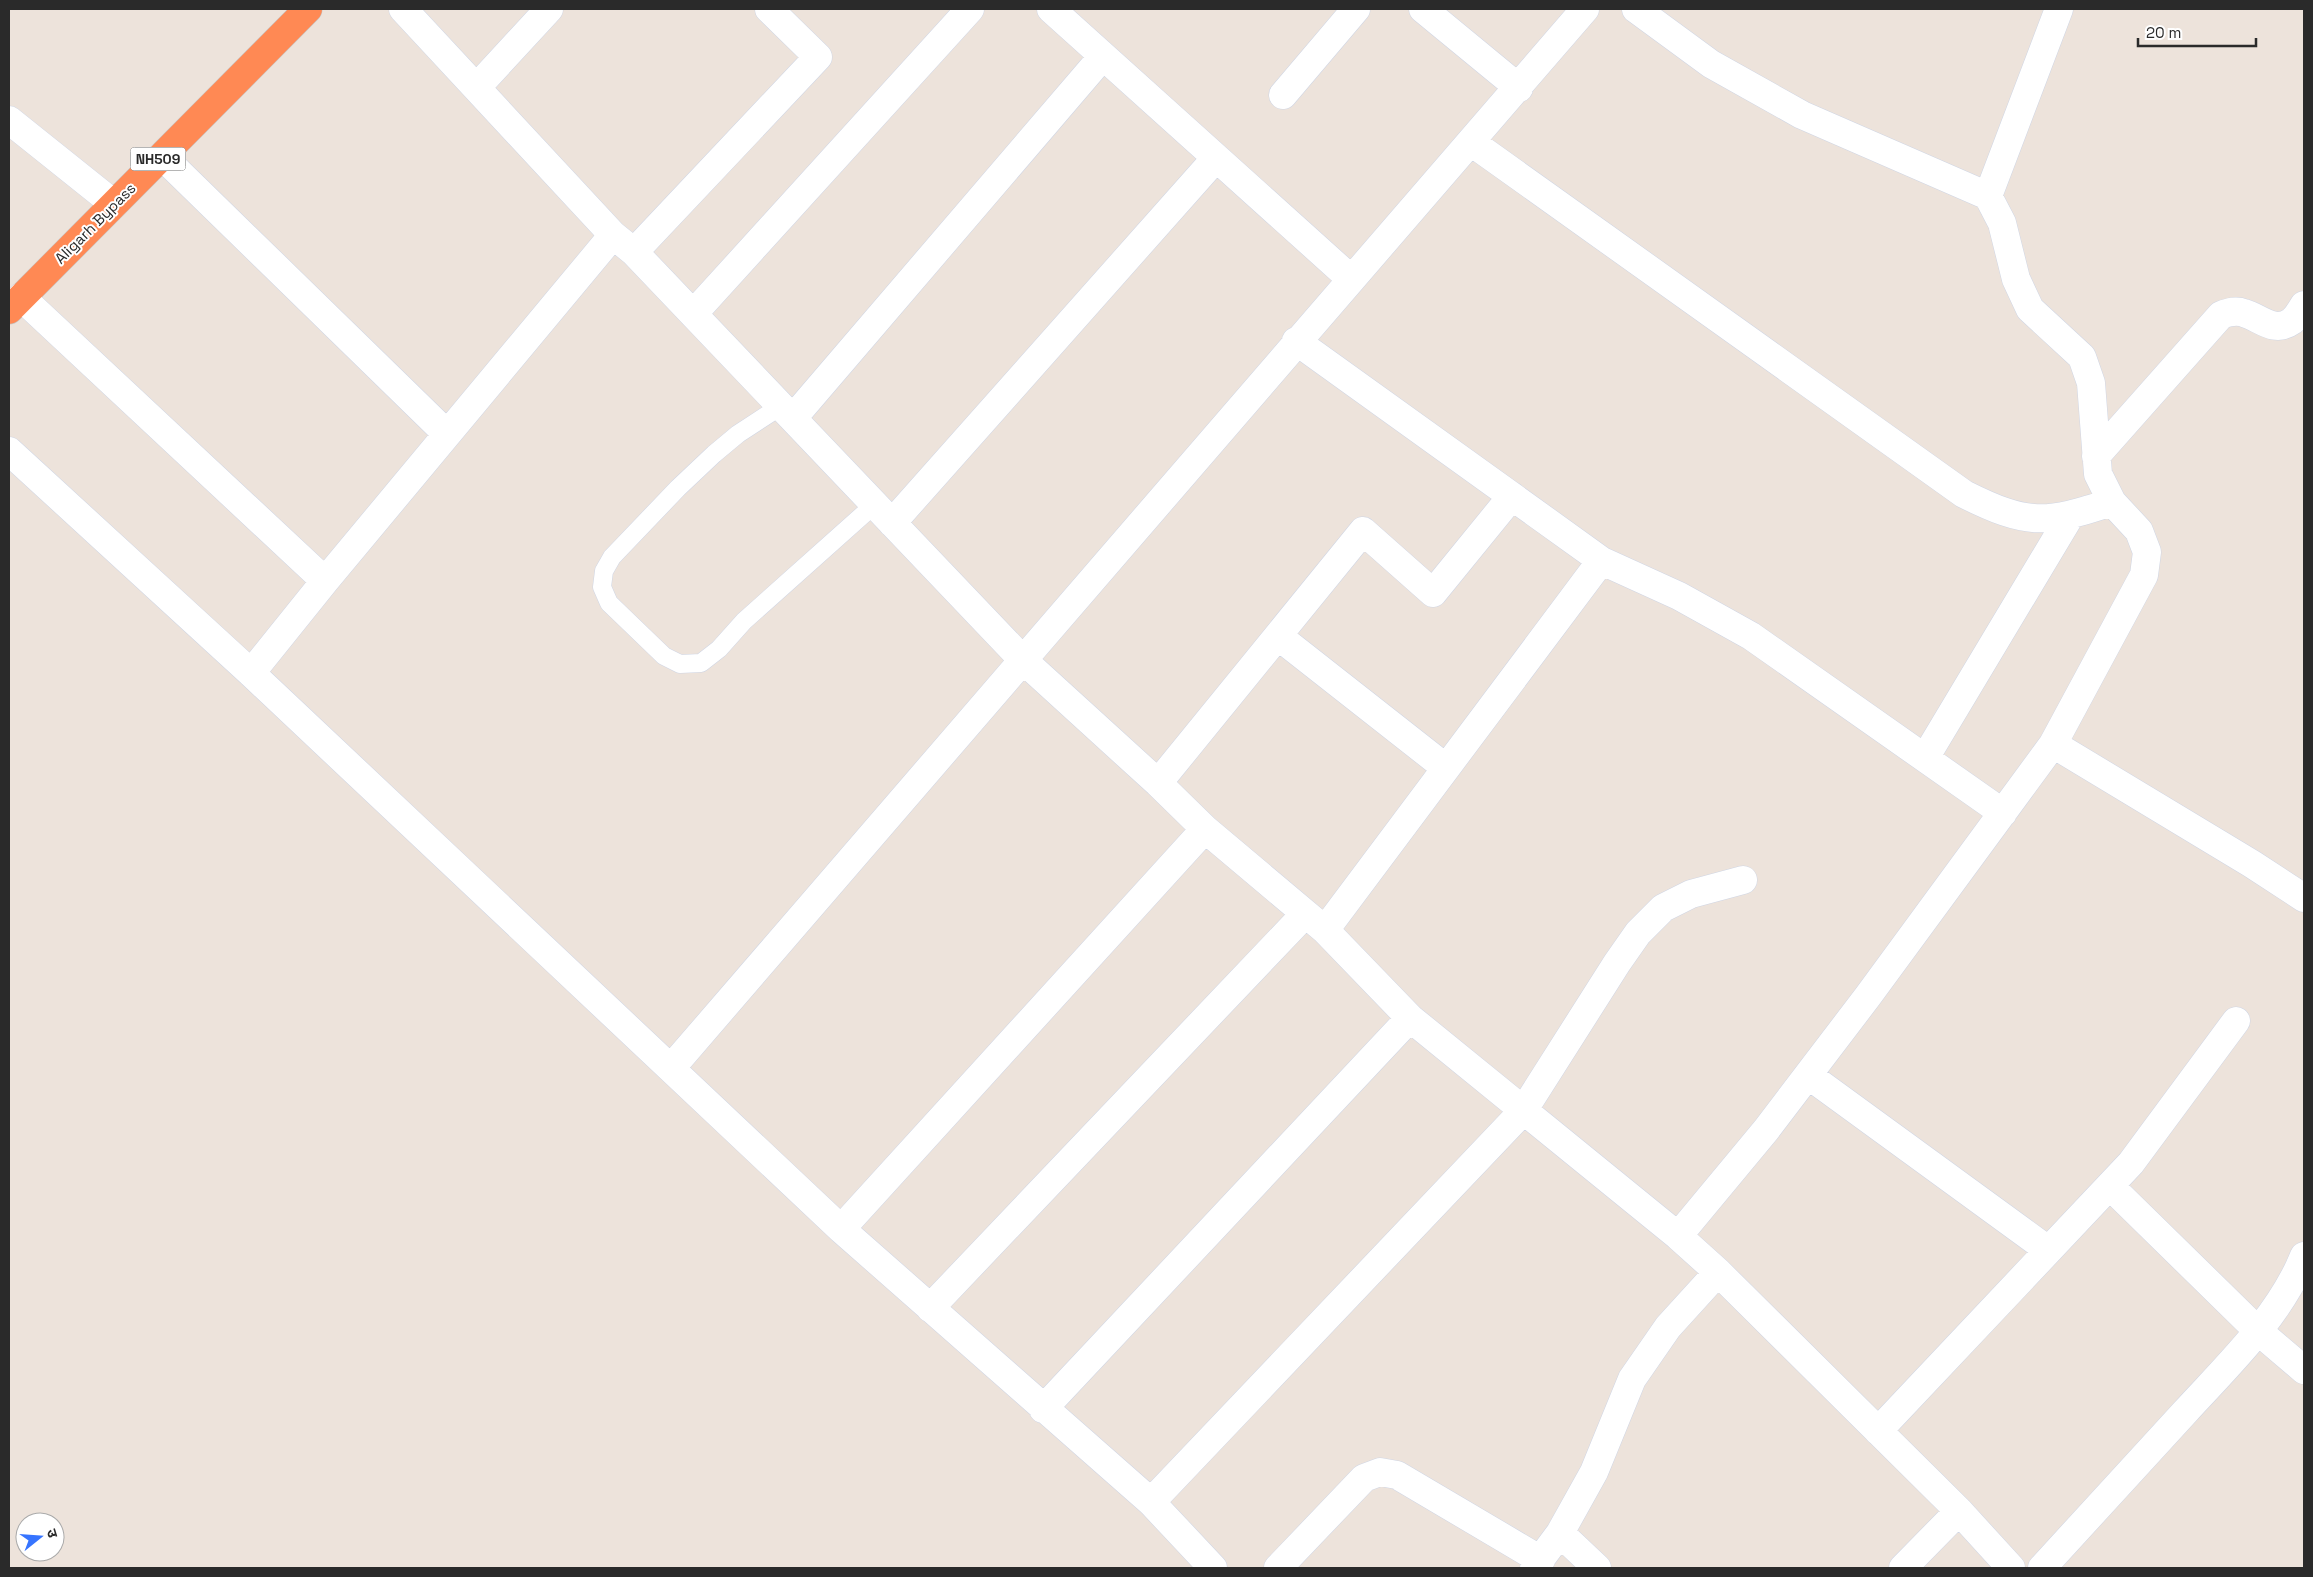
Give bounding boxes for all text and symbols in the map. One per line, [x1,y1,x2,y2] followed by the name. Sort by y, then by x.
[2138,15,2256,47] scale bar
[2146,23,2181,42] text: 20 m
[130,148,186,170] road number: NH509
[50,178,140,268] street label: Aligarh Bypass
[15,1512,65,1562] north arrow
[43,1527,62,1541] text: उ

